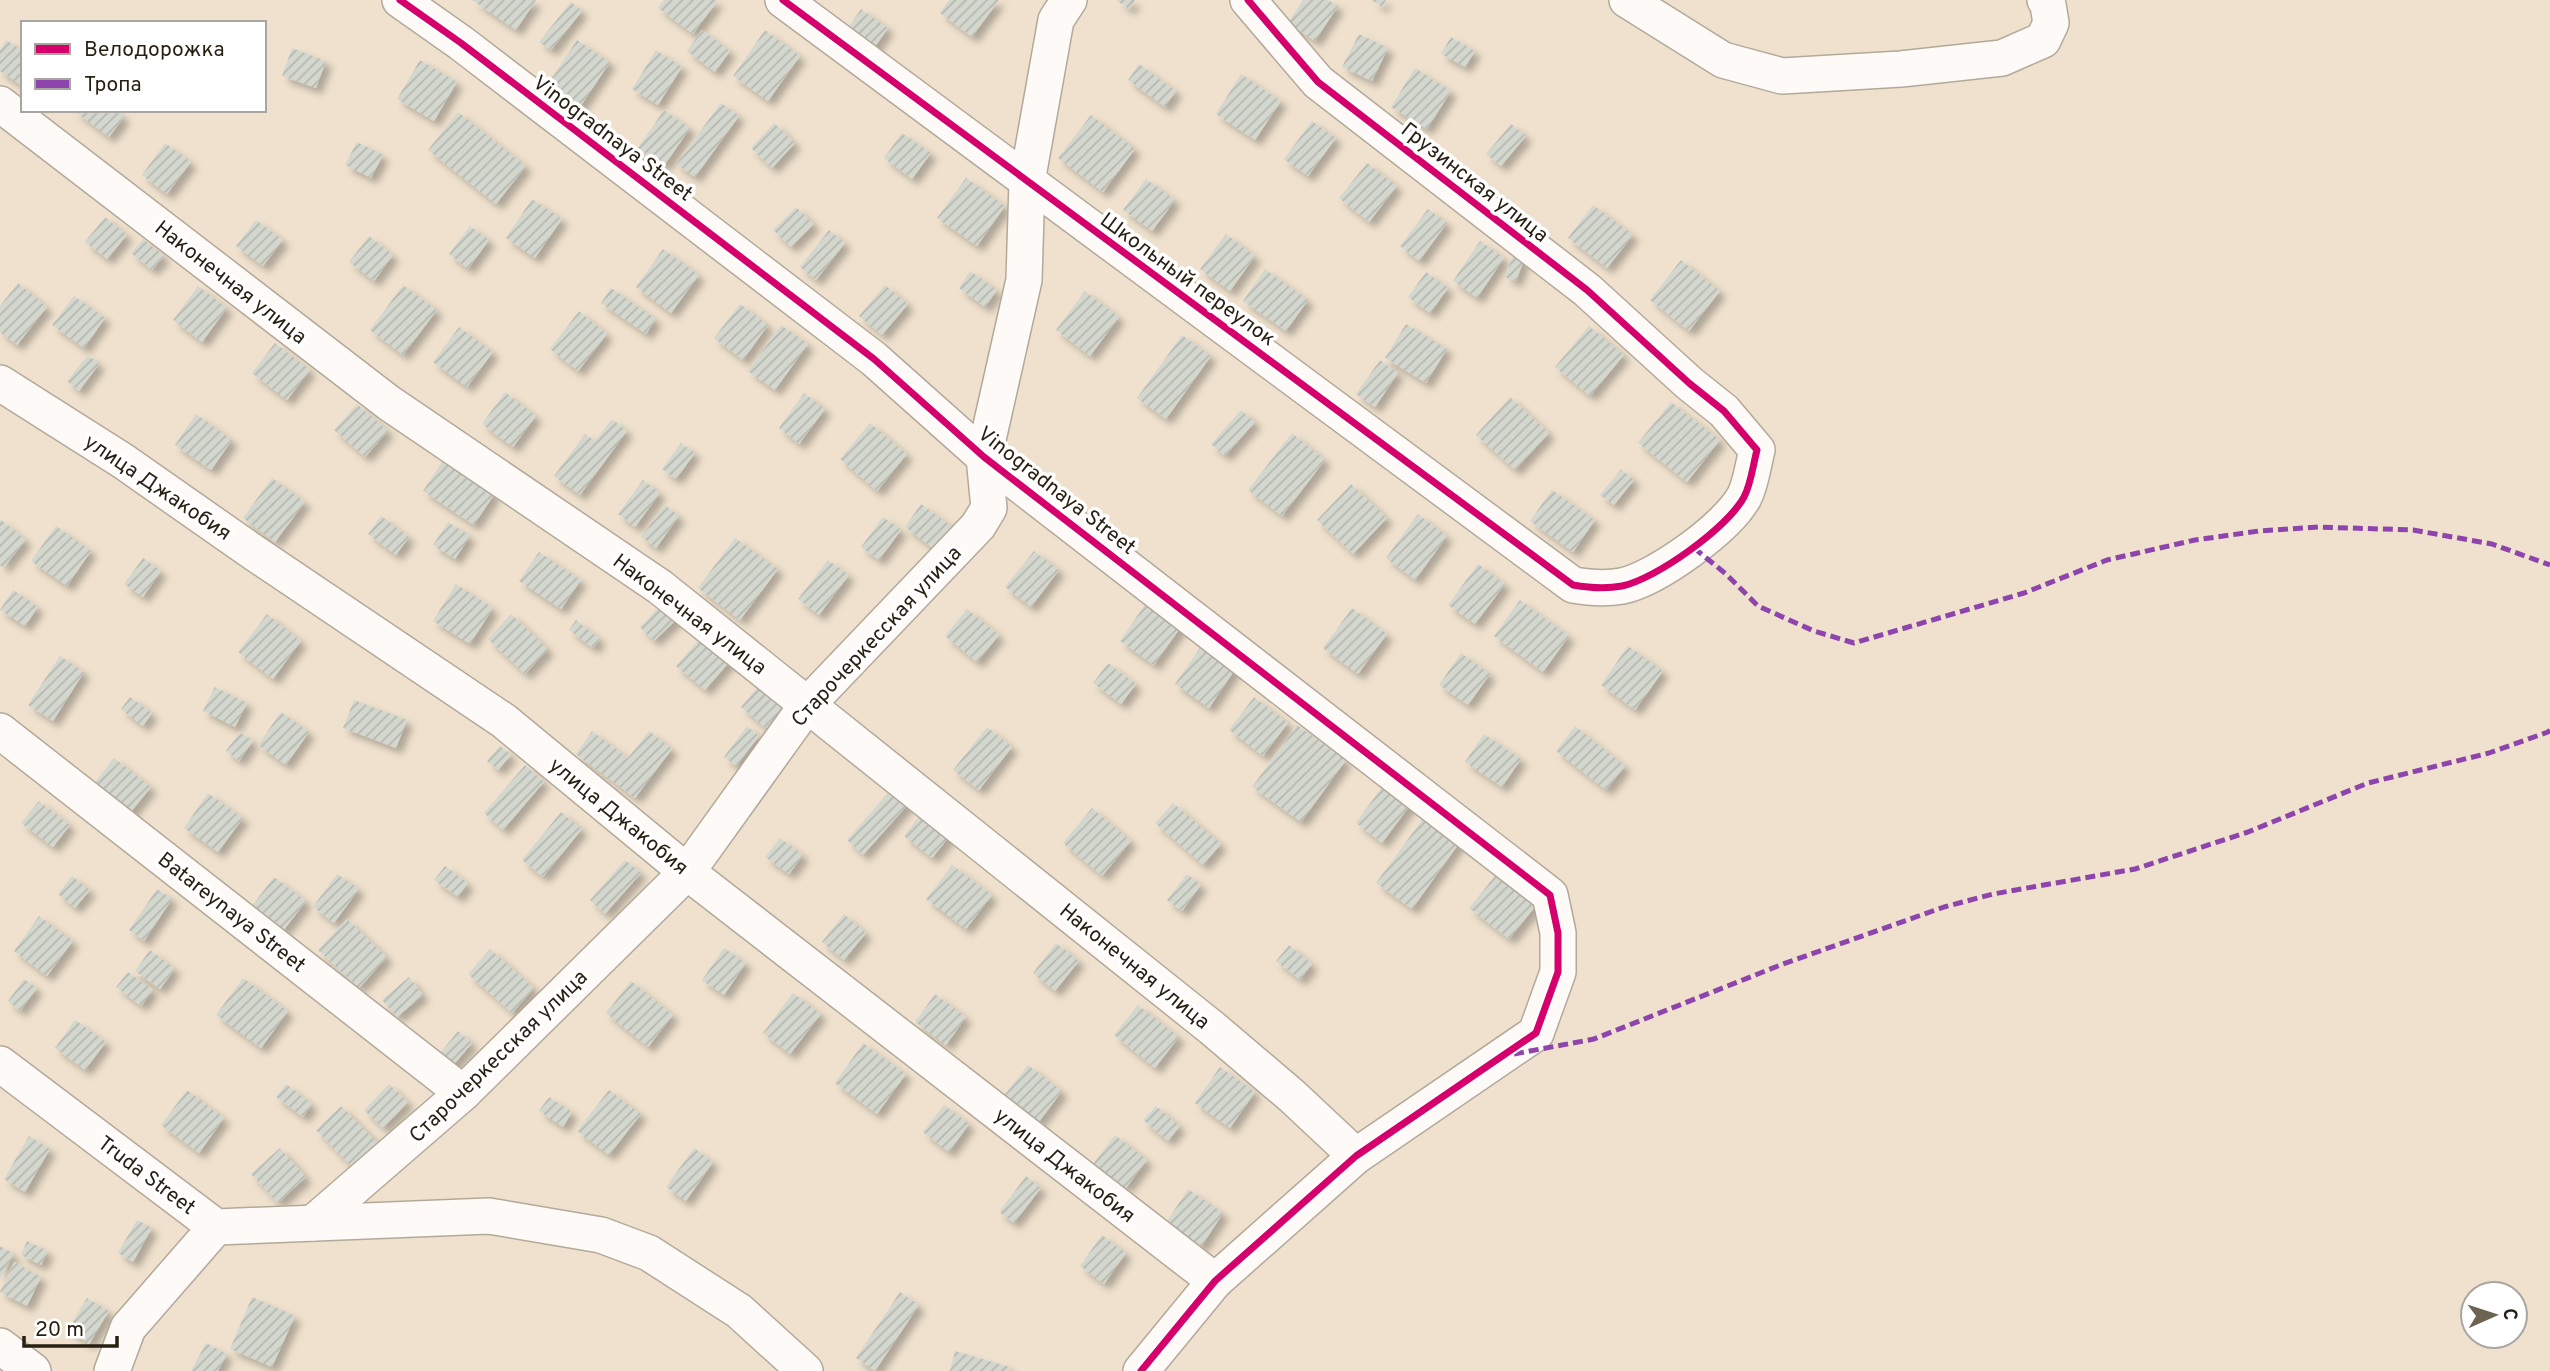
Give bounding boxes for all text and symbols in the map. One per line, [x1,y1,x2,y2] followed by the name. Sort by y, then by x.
[21,21,266,112] legend
[84,37,224,64] text: Велодорожка
[527,70,697,208] street label: Vinogradnaya Street
[84,72,142,99] text: Тропа
[1395,117,1553,249] street label: Грузинская улица
[1094,207,1280,353] street label: Школьный переулок
[149,215,312,351] street label: Наконечная улица
[972,421,1141,561] street label: Vinogradnaya Street
[78,429,236,548] street label: улица Джакобия
[786,541,968,733] street label: Старочеркесская улица
[607,548,771,682] street label: Наконечная улица
[543,753,693,882] street label: улица Джакобия
[151,847,311,980] street label: Batareynaya Street
[1053,898,1215,1036] street label: Наконечная улица
[404,965,594,1150] street label: Старочеркесская улица
[988,1103,1140,1230] street label: улица Джакобия
[92,1131,200,1222] street label: Truda Street
[2459,1280,2529,1350] north arrow
[24,1304,117,1348] scale bar
[2497,1308,2521,1321] text: С
[35,1317,84,1344] text: 20 m

